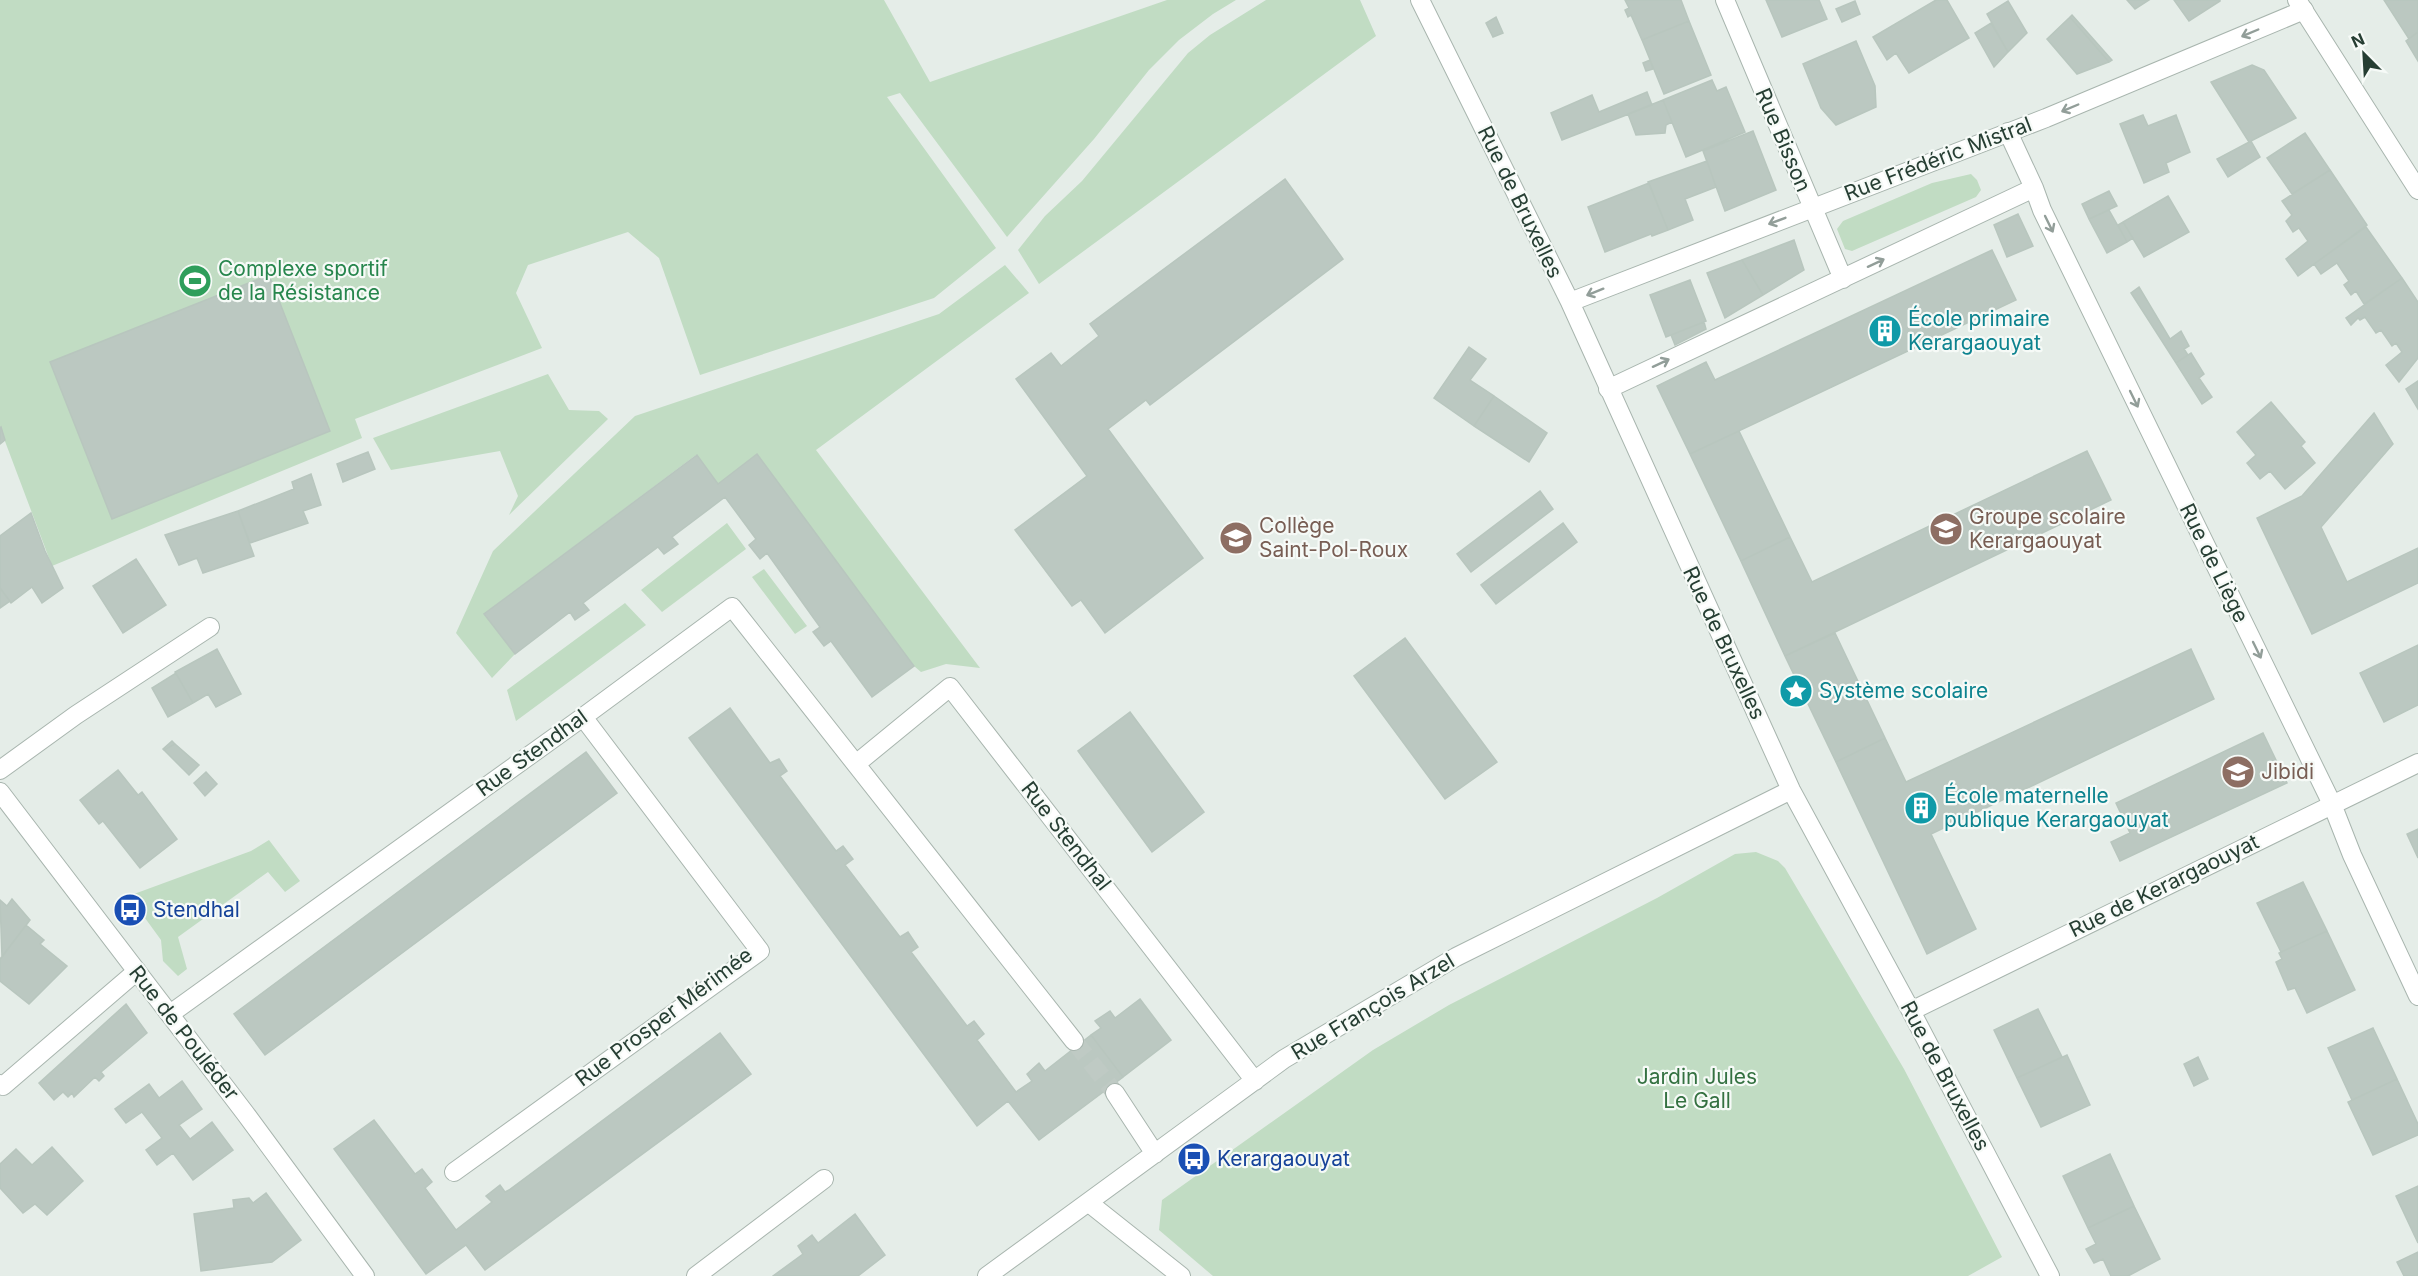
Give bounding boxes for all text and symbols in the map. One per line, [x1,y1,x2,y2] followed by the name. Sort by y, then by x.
[2334,24,2394,84] north arrow
[2241,28,2259,39] one-way arrow
[2348,29,2368,52] text: N
[1750,84,1816,195] street label: Rue Bisson
[2061,103,2079,114] one-way arrow
[1841,111,2035,206] street label: Rue Frédéric Mistral
[1473,122,1568,282] street label: Rue de Bruxelles
[2043,215,2055,233] one-way arrow
[1768,216,1787,227] one-way arrow
[218,256,388,305] place label: Complexe sportif de la Résistance
[1866,257,1884,269] one-way arrow
[177,263,213,299] sports icon: Complexe sportif de la Résistance
[1586,287,1605,298] one-way arrow
[1908,305,2050,355] place label: École primaire Kerargaouyat
[1867,313,1903,349] building icon: École primaire Kerargaouyat
[1651,356,1669,368] one-way arrow
[2129,390,2141,408] one-way arrow
[2175,499,2254,626] street label: Rue de Liège
[1969,504,2126,553] place label: Groupe scolaire Kerargaouyat
[1928,511,1964,547] school or university icon: Groupe scolaire Kerargaouyat
[1259,513,1408,562] place label: Collège Saint-Pol-Roux
[1218,520,1254,556] school or university icon: Collège Saint-Pol-Roux
[1678,562,1771,723] street label: Rue de Bruxelles
[2251,641,2263,659] one-way arrow
[1778,673,1814,709] place icon: Système scolaire
[1819,678,1988,703] place label: Système scolaire
[471,704,592,801] street label: Rue Stendhal
[2220,754,2256,790] school or university icon: Jibidi
[2261,759,2314,784] place label: Jibidi
[1016,776,1117,895] street label: Rue Stendhal
[1944,782,2169,832] place label: École maternelle publique Kerargaouyat
[1903,790,1939,826] building icon: École maternelle publique Kerargaouyat
[2065,829,2263,942] street label: Rue de Kerargaouyat
[112,892,148,928] bus stop icon: Stendhal
[153,897,240,922] place label: Stendhal
[570,942,757,1091] street label: Rue Prosper Mérimée
[1287,948,1459,1065] street label: Rue François Arzel
[124,960,245,1105] street label: Rue de Pouléder
[1895,997,1995,1155] street label: Rue de Bruxelles
[1637,1064,1757,1113] park label: Jardin Jules Le Gall
[1176,1141,1212,1177] bus stop icon: Kerargaouyat
[1217,1146,1350,1171] place label: Kerargaouyat

